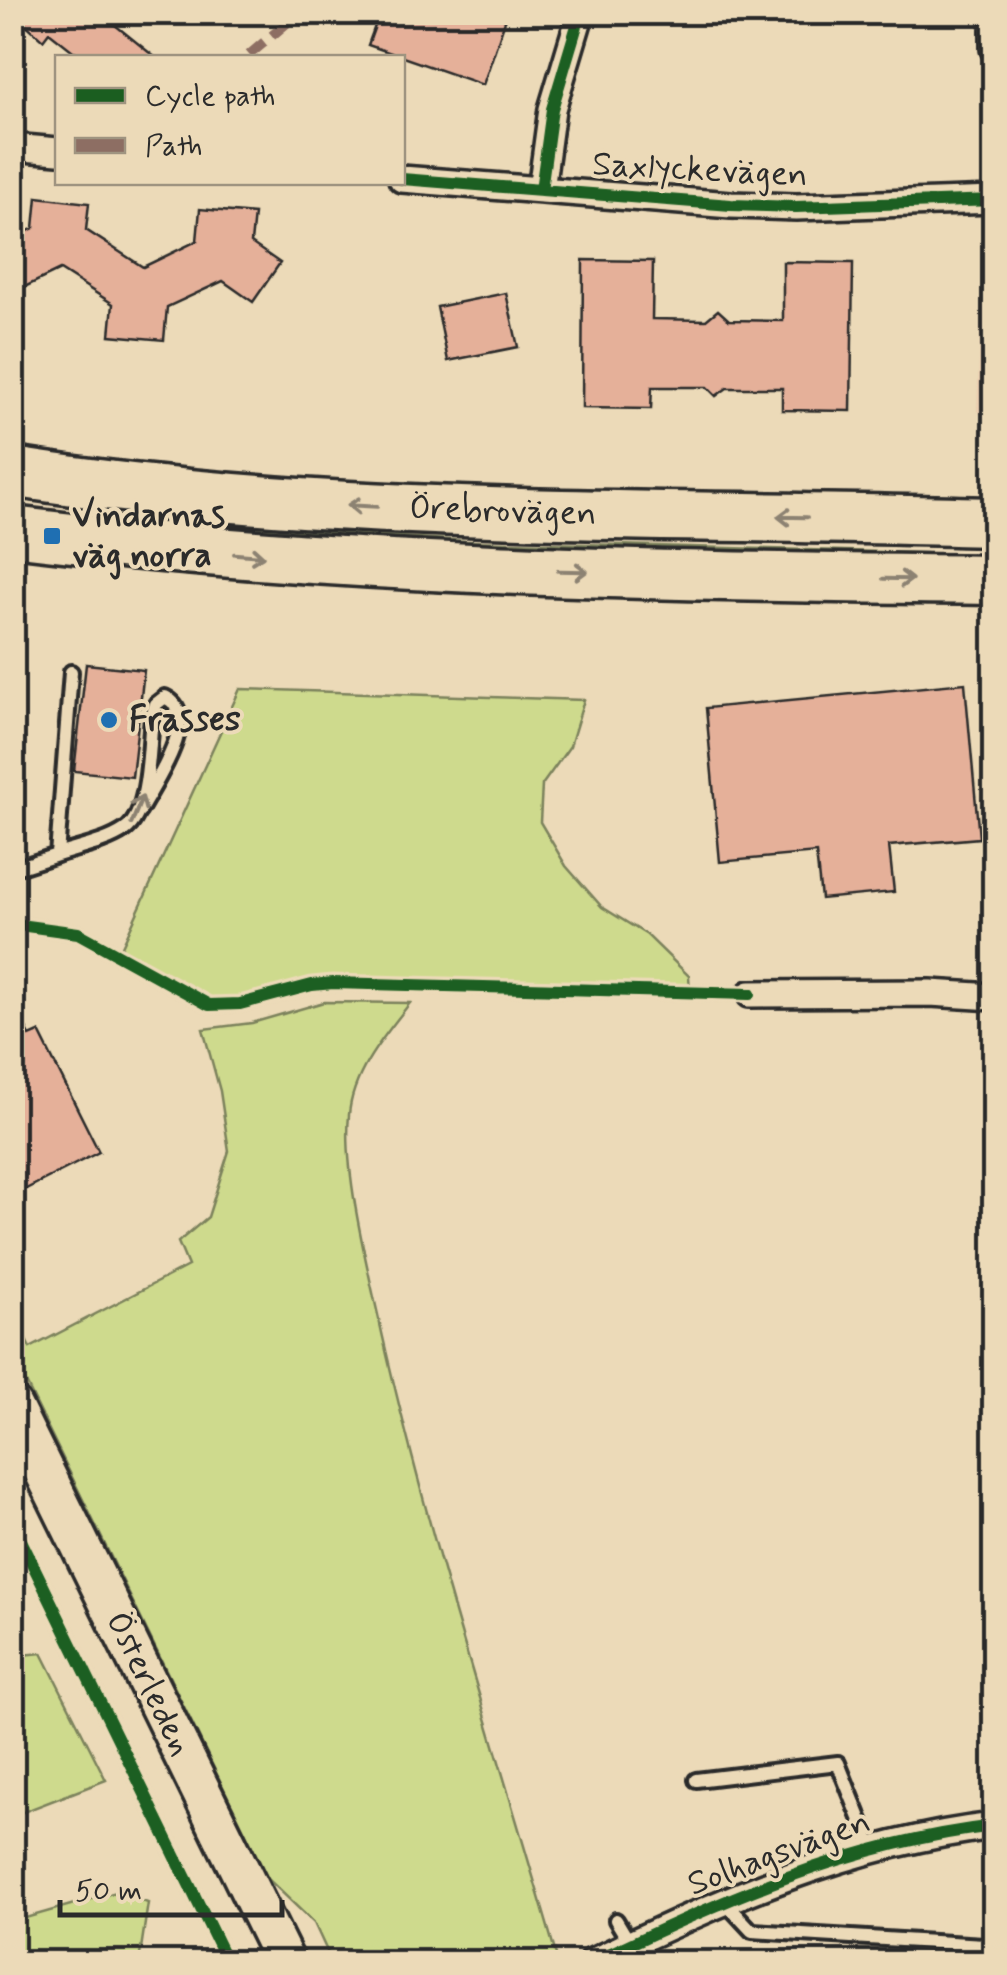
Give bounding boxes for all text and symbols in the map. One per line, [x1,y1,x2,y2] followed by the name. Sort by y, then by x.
[55,55,405,185] legend
[145,77,276,116] text: Cycle path
[145,127,203,166] text: Path
[591,141,809,199] street label: Saxlyckevägen
[409,485,597,537] street label: Örebrovägen
[72,493,225,580] place label: Vindarnas väg norra
[347,496,379,515] one-way arrow
[777,508,810,526] one-way arrow
[41,525,63,547] marker: Vindarnas väg norra
[232,546,264,565] one-way arrow
[557,562,589,581] one-way arrow
[882,569,914,588] one-way arrow
[129,697,241,743] place label: Frasses
[98,709,120,731] marker: Frasses
[129,795,147,826] one-way arrow
[94,1604,204,1764] street label: Österleden
[681,1799,877,1907] street label: Solhagsvägen
[60,1855,282,1917] scale bar
[75,1872,142,1911] text: 50 m

